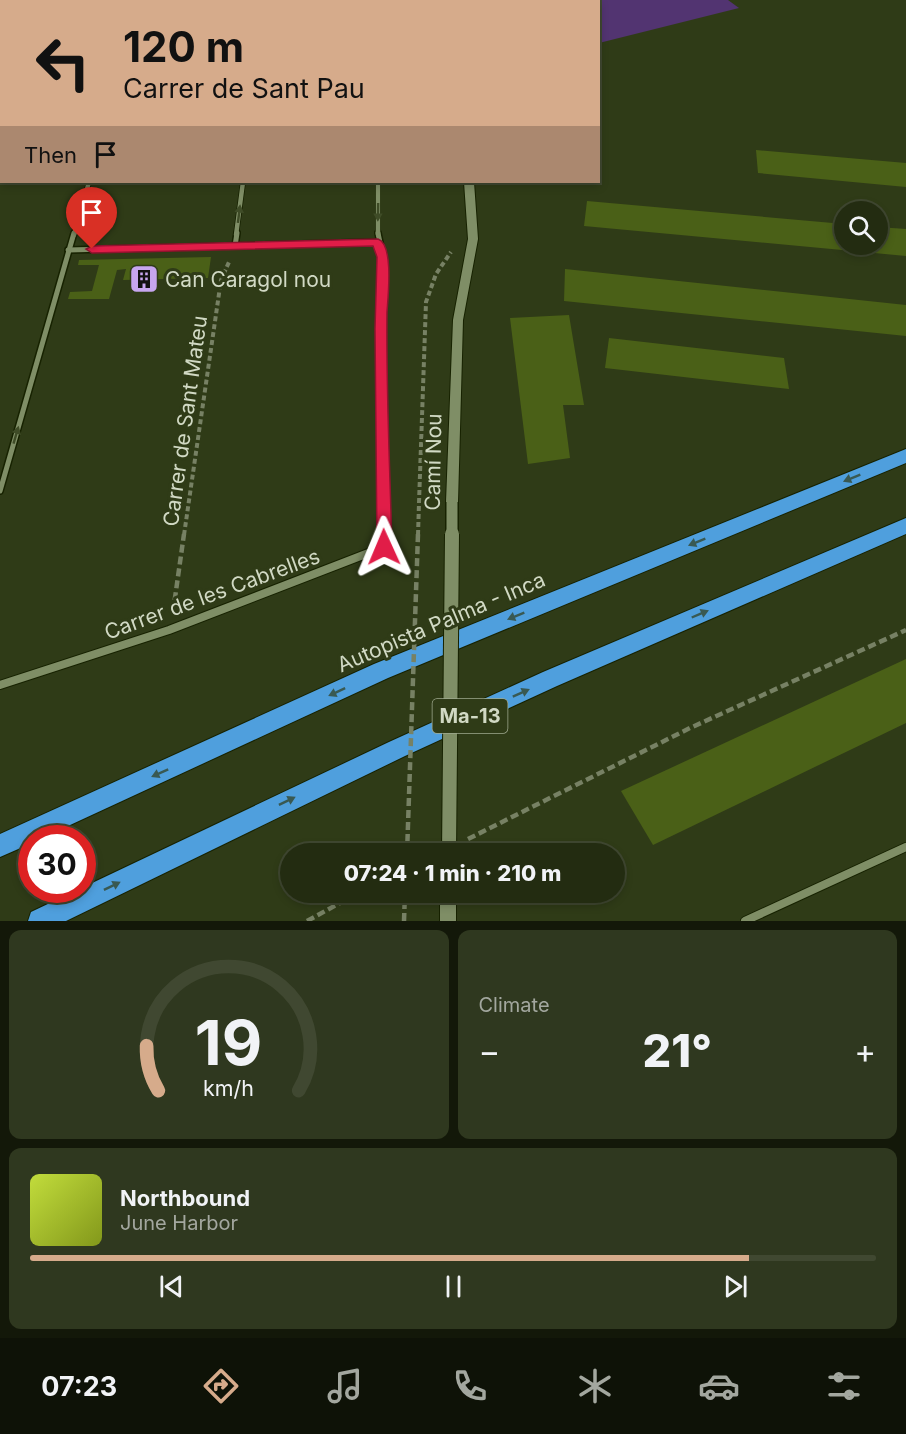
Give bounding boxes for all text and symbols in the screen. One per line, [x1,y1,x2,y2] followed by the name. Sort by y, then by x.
[123,21,244,72] text: 120 m
[24,24,102,102] icon: left
[123,72,365,105] text: Carrer de Sant Pau
[89,138,122,171] icon: arrive
[24,142,77,168] text: Then
[66,187,117,249] pin
[75,196,108,229] icon: arrive
[834,201,888,255] map controls
[834,201,888,255] button: search
[373,202,383,221] one-way arrow
[234,204,244,223] one-way arrow
[128,263,160,295] building icon: Can Caragol nou
[165,267,331,292] place label: Can Caragol nou
[158,314,212,528] street label: Carrer de Sant Mateu
[420,413,446,511] street label: Camí Nou
[12,426,21,444] one-way arrow
[843,474,861,483] one-way arrow
[352,515,416,579] position arrow
[687,537,705,547] one-way arrow
[101,543,323,645] street label: Carrer de les Cabrelles
[333,567,549,677] street label: Autopista Palma - Inca
[691,609,709,619] one-way arrow
[507,611,525,621] one-way arrow
[328,687,345,696] one-way arrow
[513,688,530,697] one-way arrow
[432,699,508,733] road number: Ma-13
[151,769,168,778] one-way arrow
[279,797,296,806] one-way arrow
[18,825,96,903] speed limit sign: 30
[344,860,561,886] text: 07:24 · 1 min · 210 m
[103,882,120,891] one-way arrow
[479,993,550,1017] text: Climate
[195,1005,262,1080] text: 19
[643,1023,712,1078] text: 21°
[479,1031,500,1071] text: −
[854,1031,876,1071] text: +
[203,1076,254,1102] text: km/h
[120,1185,250,1211] text: Northbound
[120,1211,238,1235] text: June Harbor
[155,1270,188,1303] icon: previous
[437,1270,470,1303] icon: pause
[719,1270,752,1303] icon: next
[200,1365,242,1407] icon: directions
[324,1365,366,1407] icon: music
[449,1365,491,1407] icon: phone
[574,1365,616,1407] icon: climate
[698,1365,740,1407] icon: car
[823,1365,865,1407] icon: filters
[41,1370,117,1403] text: 07:23

